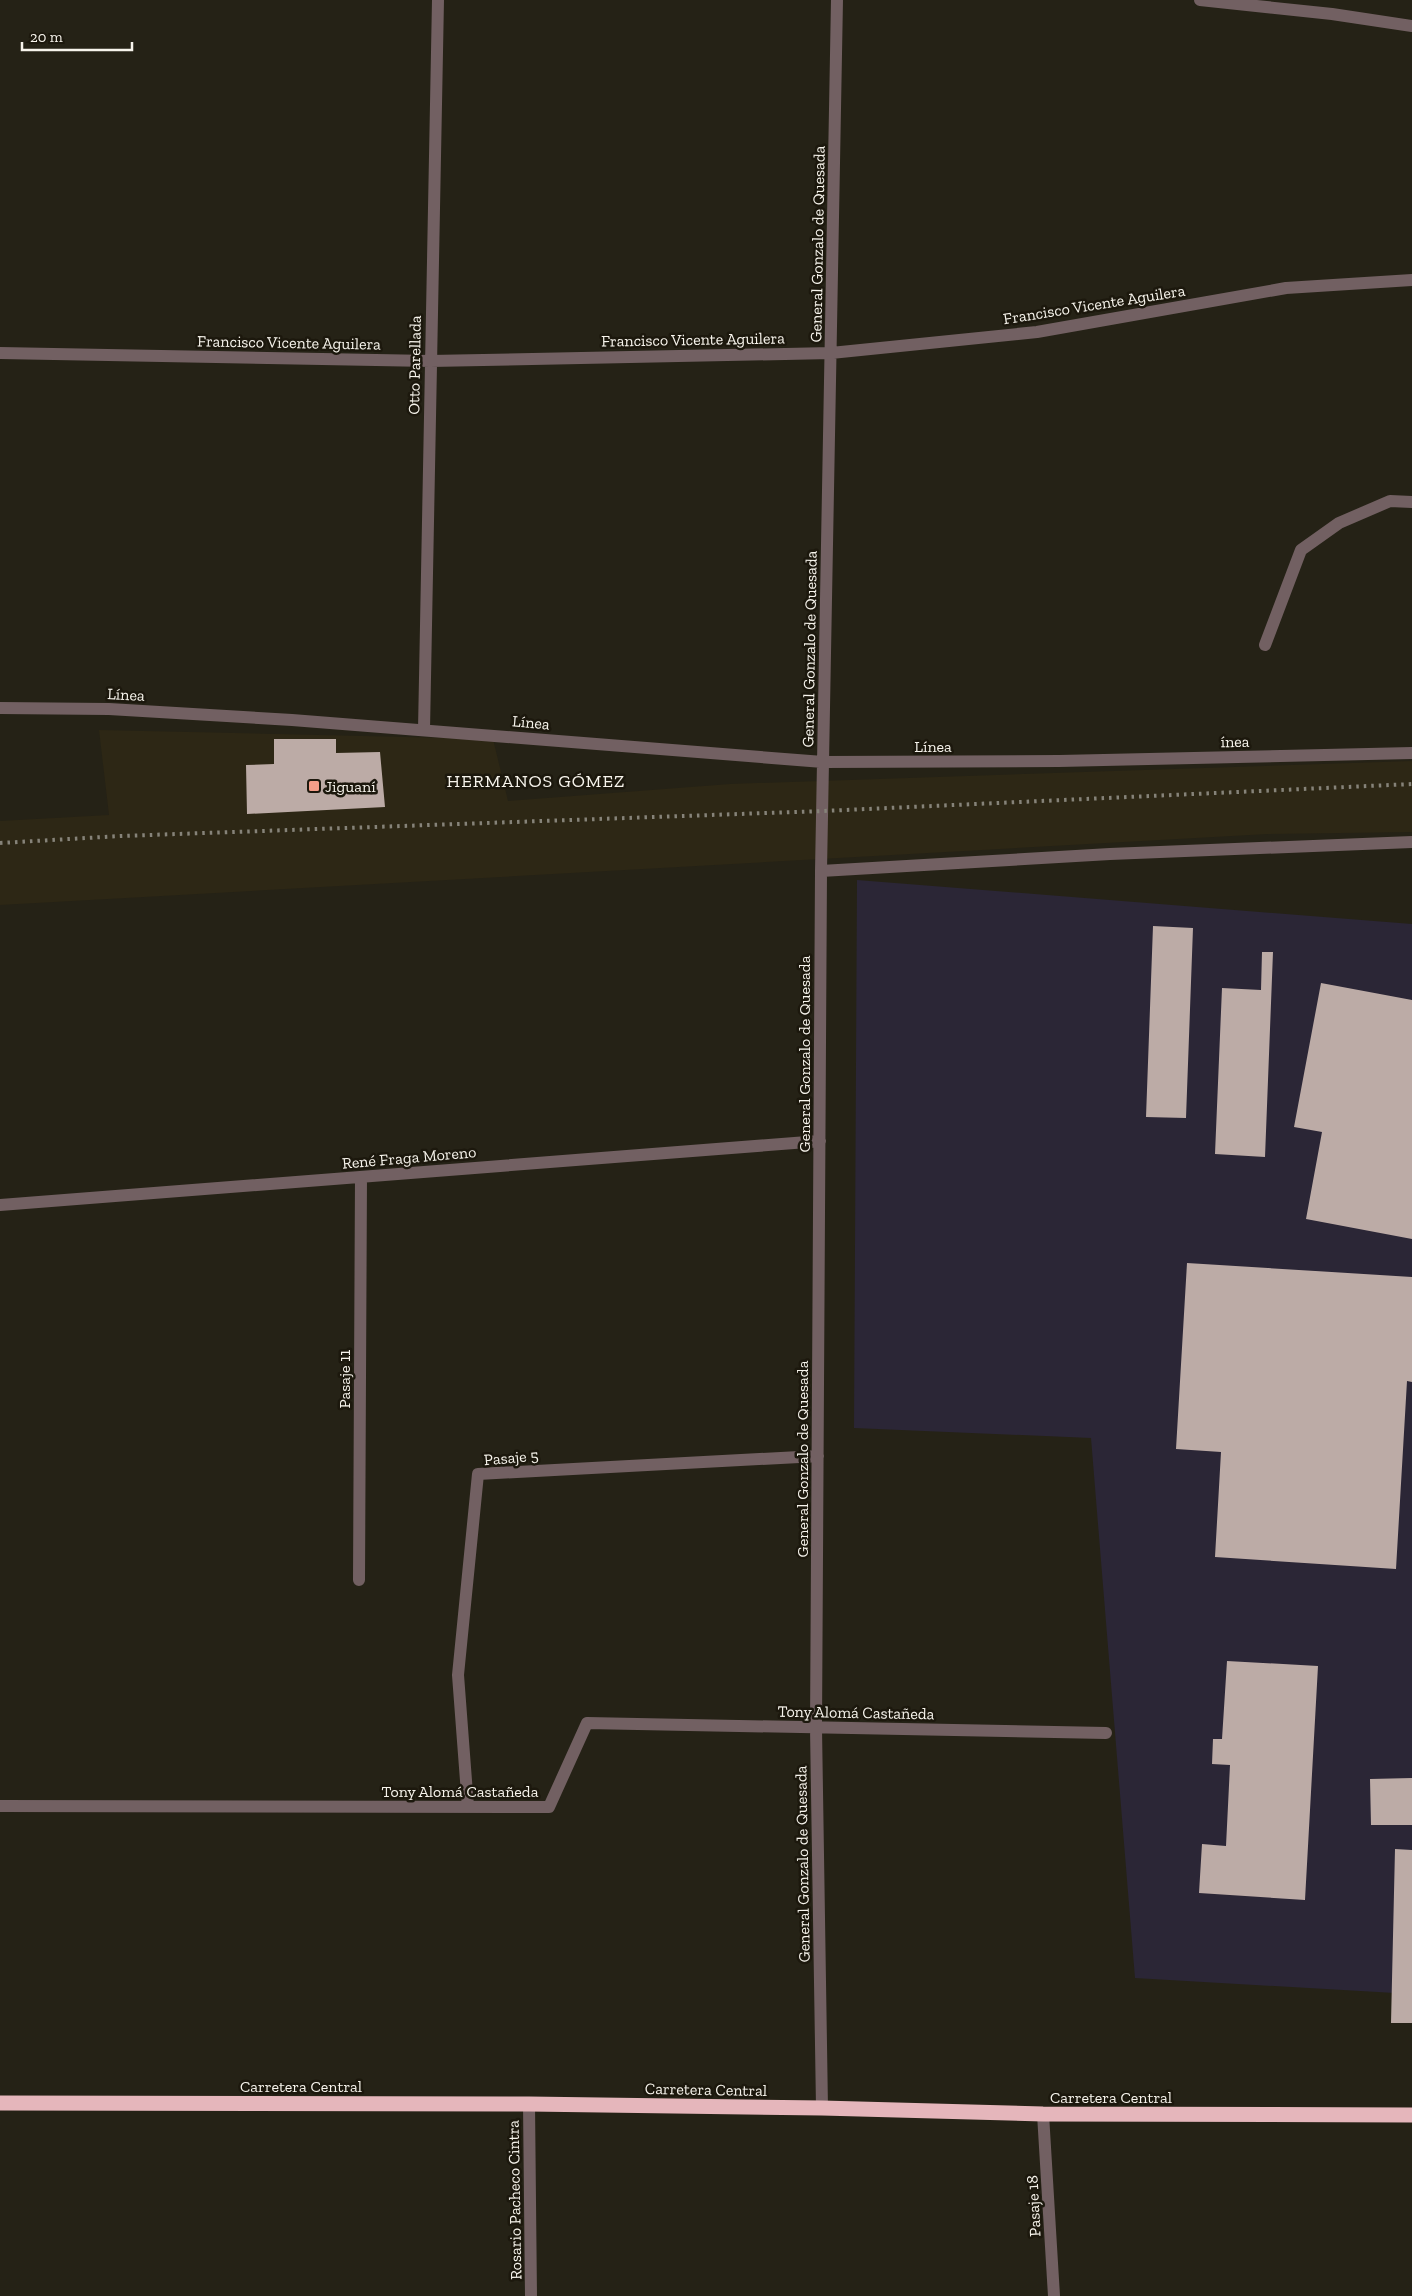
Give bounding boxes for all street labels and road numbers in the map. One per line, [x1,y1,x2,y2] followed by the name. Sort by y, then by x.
[806,145,829,343] street label: General Gonzalo de Quesada
[1002,281,1187,328] street label: Francisco Vicente Aguilera
[404,315,425,415] street label: Otto Parellada
[601,328,785,351] street label: Francisco Vicente Aguilera
[197,331,381,354] street label: Francisco Vicente Aguilera
[798,550,821,748] street label: General Gonzalo de Quesada
[107,684,146,705] street label: Línea
[511,711,551,734] street label: Línea
[1220,732,1250,751] street label: ínea
[914,737,952,756] street label: Línea
[795,955,814,1152] street label: General Gonzalo de Quesada
[341,1142,477,1173] street label: René Fraga Moreno
[335,1349,354,1409] street label: Pasaje 11
[793,1360,812,1557] street label: General Gonzalo de Quesada
[483,1446,539,1469] street label: Pasaje 5
[777,1702,935,1723] street label: Tony Alomá Castañeda
[791,1765,814,1963] street label: General Gonzalo de Quesada
[382,1782,539,1801] street label: Tony Alomá Castañeda
[240,2077,362,2096] street label: Carretera Central
[645,2079,767,2100] street label: Carretera Central
[1050,2088,1172,2107] street label: Carretera Central
[504,2120,525,2280] street label: Rosario Pacheco Cintra
[1022,2175,1045,2237] street label: Pasaje 18

